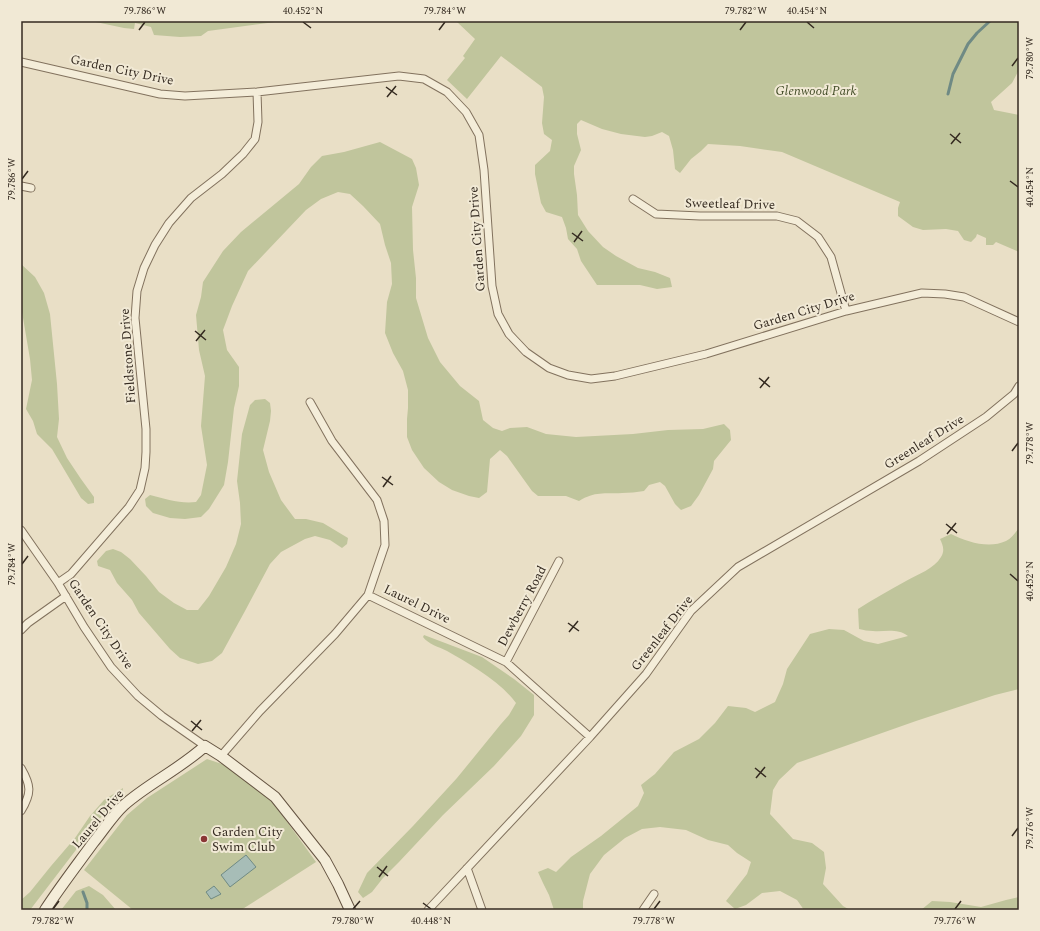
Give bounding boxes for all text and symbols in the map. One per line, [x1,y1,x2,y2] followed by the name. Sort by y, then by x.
[124,3,166,19] text: 79.786°W
[283,3,323,19] text: 40.452°N
[424,3,466,19] text: 79.784°W
[725,3,767,19] text: 79.782°W
[787,3,827,19] text: 40.454°N
[1022,37,1038,79] text: 79.780°W
[68,49,176,91] street label: Garden City Drive
[775,81,857,101] park label: Glenwood Park
[4,158,20,200] text: 79.786°W
[1022,167,1038,207] text: 40.454°N
[463,186,491,292] street label: Garden City Drive
[685,193,775,215] street label: Sweetleaf Drive
[751,286,857,336] street label: Garden City Drive
[115,308,141,404] street label: Fieldstone Drive
[880,409,968,475] street label: Greenleaf Drive
[1022,422,1038,464] text: 79.778°W
[4,543,20,585] text: 79.784°W
[1022,561,1038,601] text: 40.452°N
[492,562,552,650] street label: Dewberry Road
[63,575,139,673] street label: Garden City Drive
[380,579,454,629] street label: Laurel Drive
[626,591,698,675] street label: Greenleaf Drive
[67,785,129,853] street label: Laurel Drive
[1022,807,1038,849] text: 79.776°W
[212,822,283,857] place label: Garden City Swim Club
[199,834,209,844] marker: Garden City Swim Club
[32,913,74,929] text: 79.782°W
[332,913,374,929] text: 79.780°W
[411,913,451,929] text: 40.448°N
[633,913,675,929] text: 79.778°W
[934,913,976,929] text: 79.776°W

